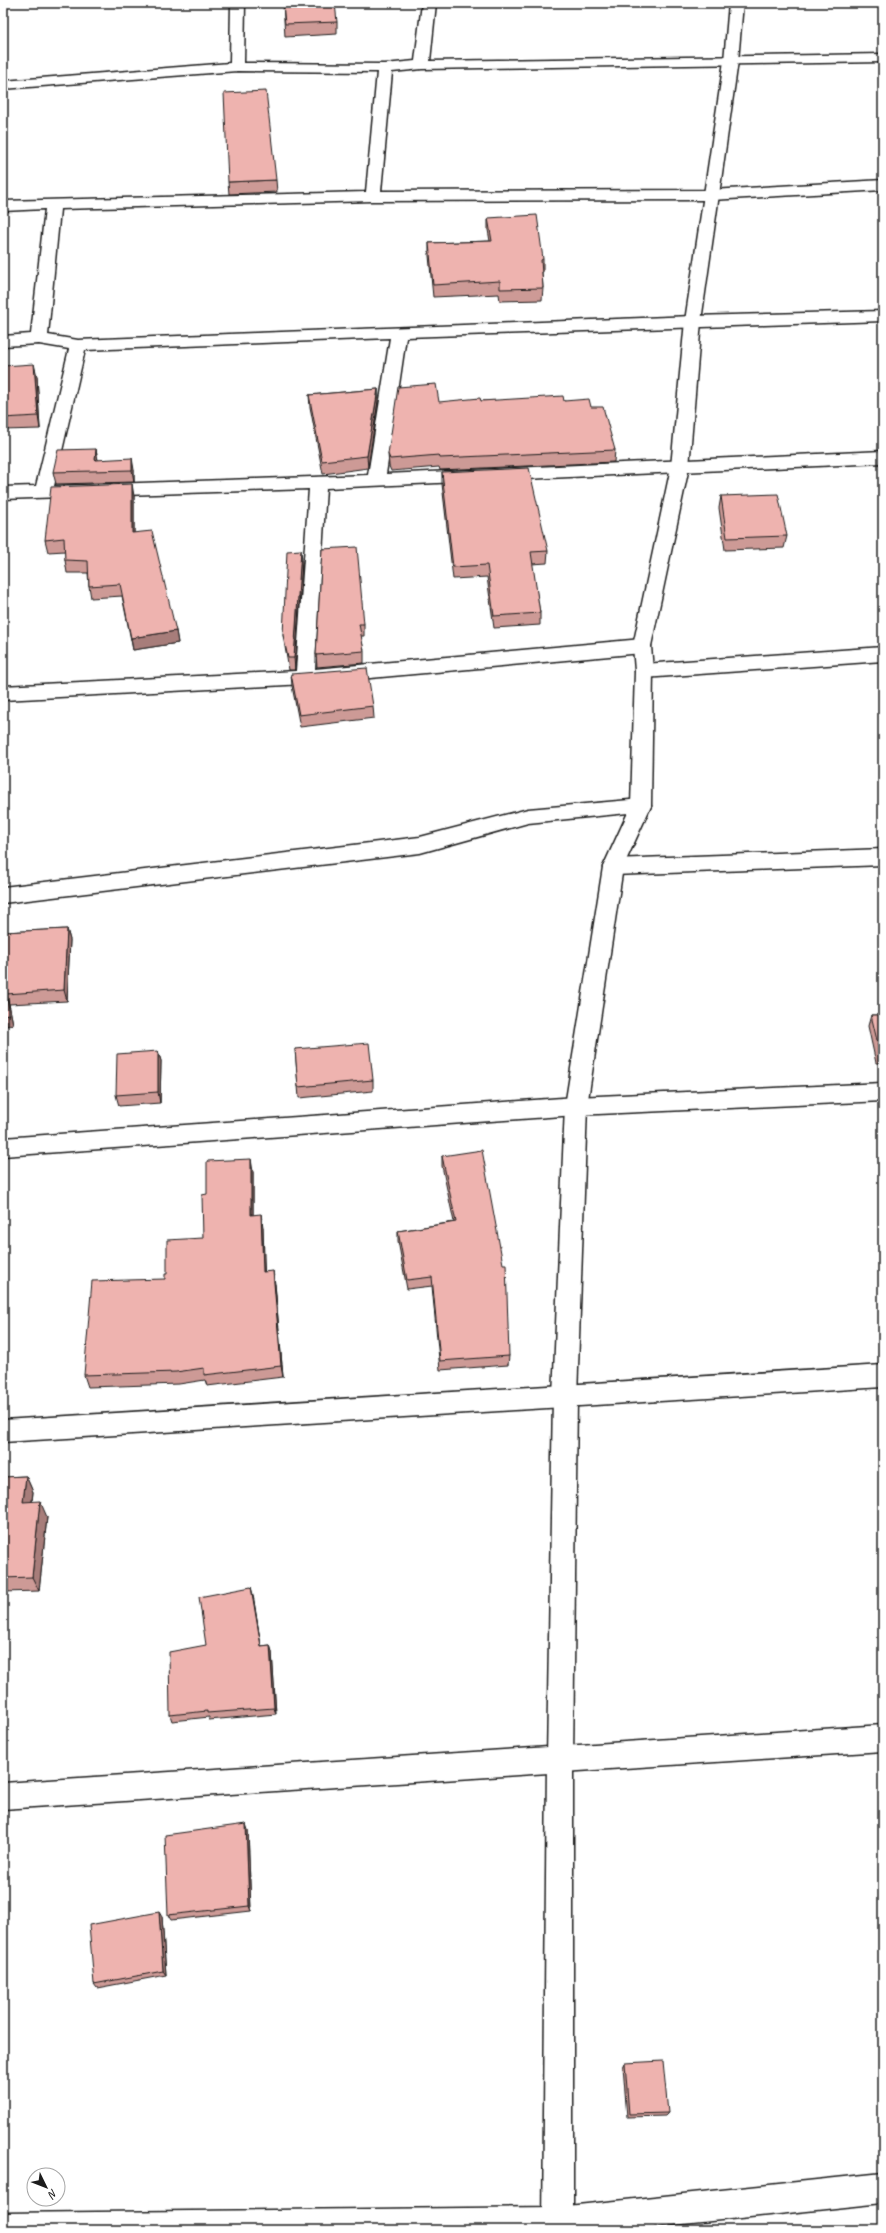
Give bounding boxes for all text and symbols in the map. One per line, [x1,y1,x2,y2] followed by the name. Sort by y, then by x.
[26,2167,66,2207] north arrow
[44,2187,61,2203] text: N

